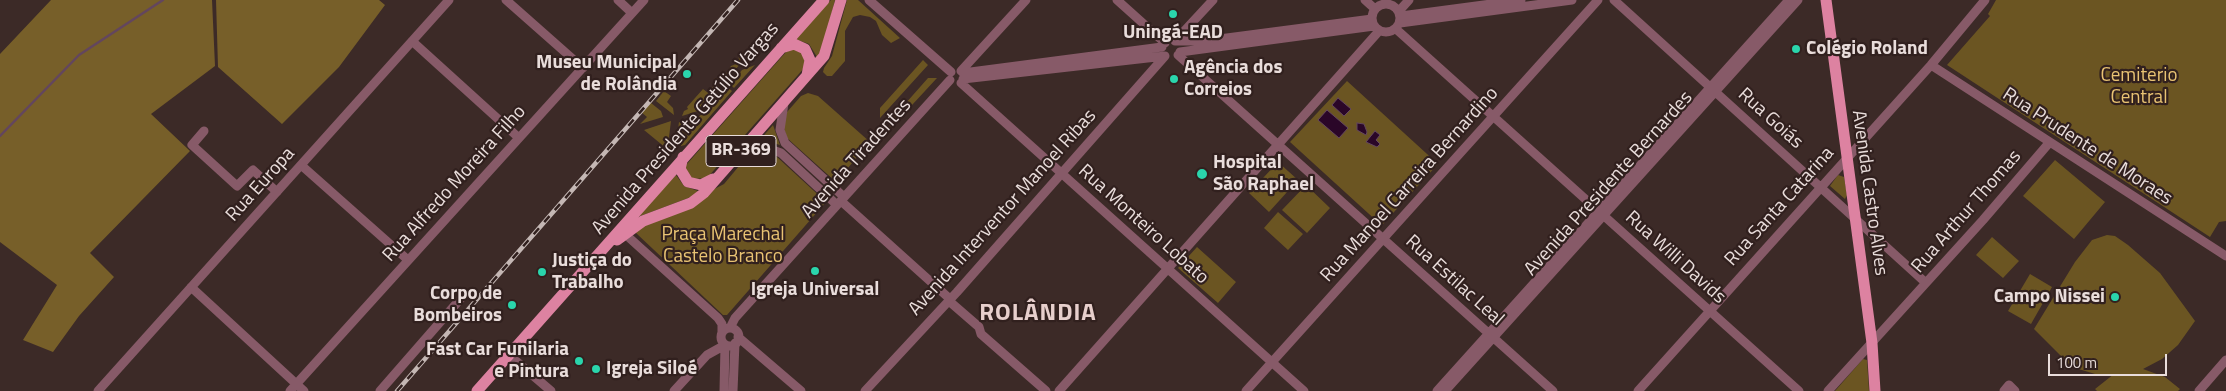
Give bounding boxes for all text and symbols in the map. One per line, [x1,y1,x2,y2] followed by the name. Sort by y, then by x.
[1167,8,1179,20] marker: Uningá-EAD
[588,18,784,240] street label: Avenida Presidente Getúlio Vargas
[1123,22,1223,44] place label: Uningá-EAD
[1806,38,1928,60] place label: Colégio Roland
[1790,43,1802,55] marker: Colégio Roland
[536,52,677,96] place label: Museu Municipal de Rolândia
[1184,57,1282,101] place label: Agência dos Correios
[2101,65,2177,109] park label: Cemiterio Central
[681,68,693,80] marker: Museu Municipal de Rolândia
[1168,73,1180,85] marker: Agência dos Correios
[1316,83,1504,287] street label: Rua Manoel Carreira Bernardino
[1733,84,1807,154] street label: Rua Goiás
[1998,84,2176,210] street label: Rua Prudente de Moraes
[1520,87,1698,281] street label: Avenida Presidente Bernardes
[797,95,917,223] street label: Avenida Tiradentes
[379,101,531,267] street label: Rua Alfredo Moreira Filho
[904,105,1102,321] street label: Avenida Interventor Manoel Ribas
[1846,109,1892,277] street label: Avenida Castro Alves
[706,136,776,166] road number: BR-369
[222,143,300,227] street label: Rua Europa
[1721,143,1839,271] street label: Rua Santa Catarina
[1907,146,2027,278] street label: Rua Arthur Thomas
[1213,152,1314,196] place label: Hospital São Raphael
[1073,160,1213,290] street label: Rua Monteiro Lobato
[1195,167,1209,181] marker: Hospital São Raphael
[1620,207,1730,309] street label: Rua Willi Davids
[661,224,785,268] park label: Praça Marechal Castelo Branco
[1400,231,1508,331] street label: Rua Estilac Leal
[552,250,632,294] place label: Justiça do Trabalho
[809,265,821,277] marker: Igreja Universal
[536,266,548,278] marker: Justiça do Trabalho
[751,279,879,301] place label: Igreja Universal
[413,283,502,327] place label: Corpo de Bombeiros
[1994,286,2105,308] place label: Campo Nissei
[2109,291,2121,303] marker: Campo Nissei
[506,299,518,311] marker: Corpo de Bombeiros
[978,300,1098,328] district label: ROLÂNDIA
[426,339,569,383] place label: Fast Car Funilaria e Pintura
[2051,344,2170,376] scale bar
[2056,351,2097,374] text: 100 m
[573,355,585,367] marker: Fast Car Funilaria e Pintura
[606,358,697,380] place label: Igreja Siloé
[590,363,602,375] marker: Igreja Siloé

